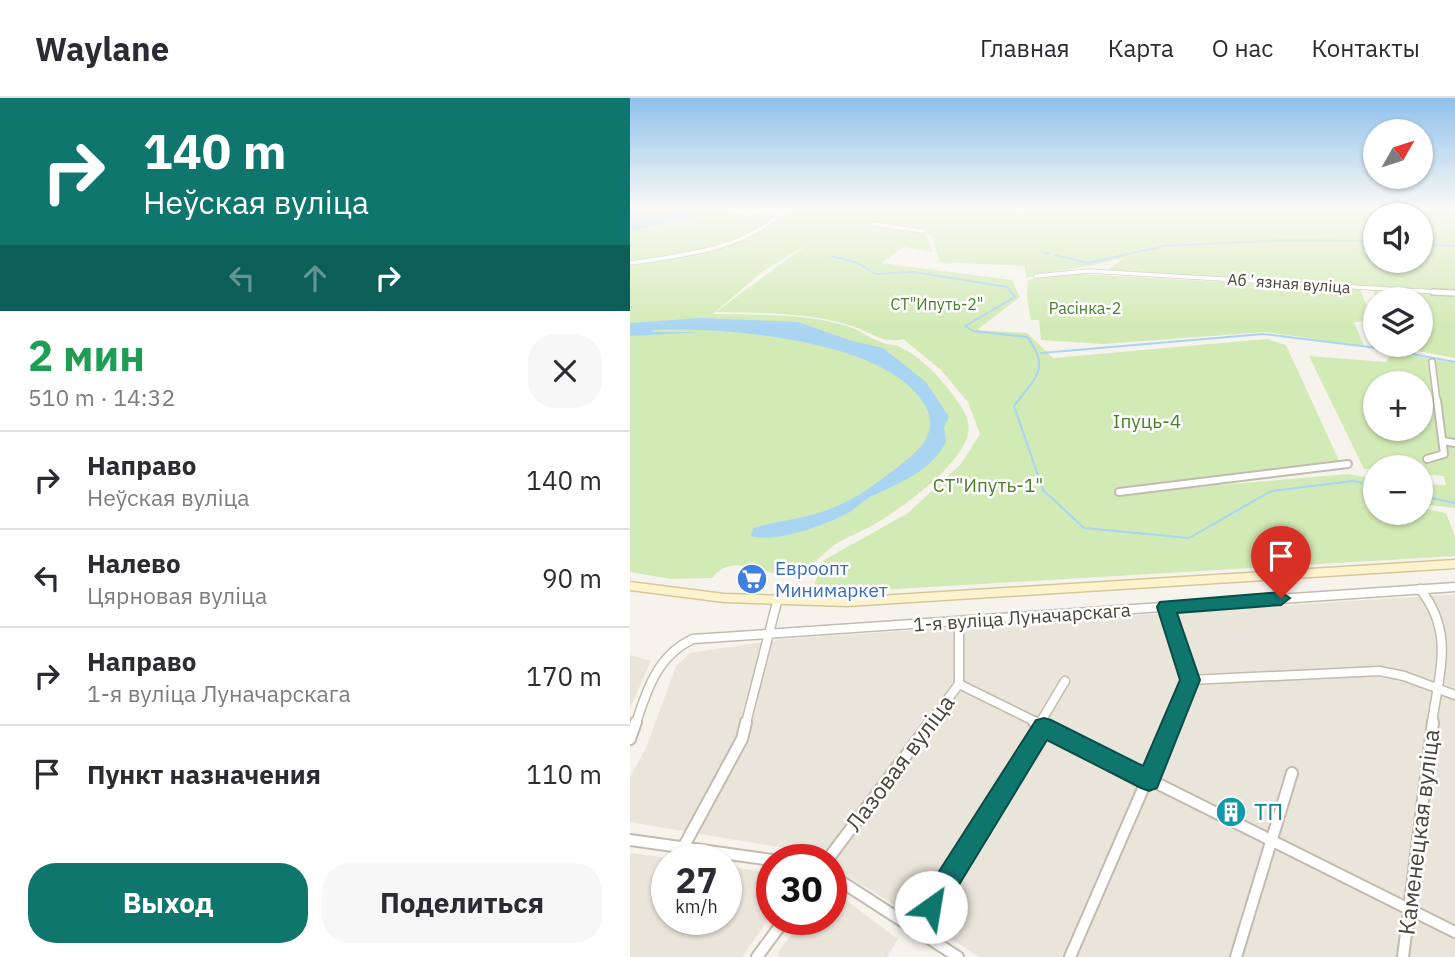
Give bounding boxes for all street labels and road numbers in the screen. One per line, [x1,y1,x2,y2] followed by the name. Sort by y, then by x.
[1227,269,1352,297] street label: Абʼязная вуліца
[913,597,1131,637] street label: 1-я вуліца Луначарскага
[838,688,960,837] street label: Лазовая вуліца
[1391,727,1446,936] street label: Каменецкая вуліца

